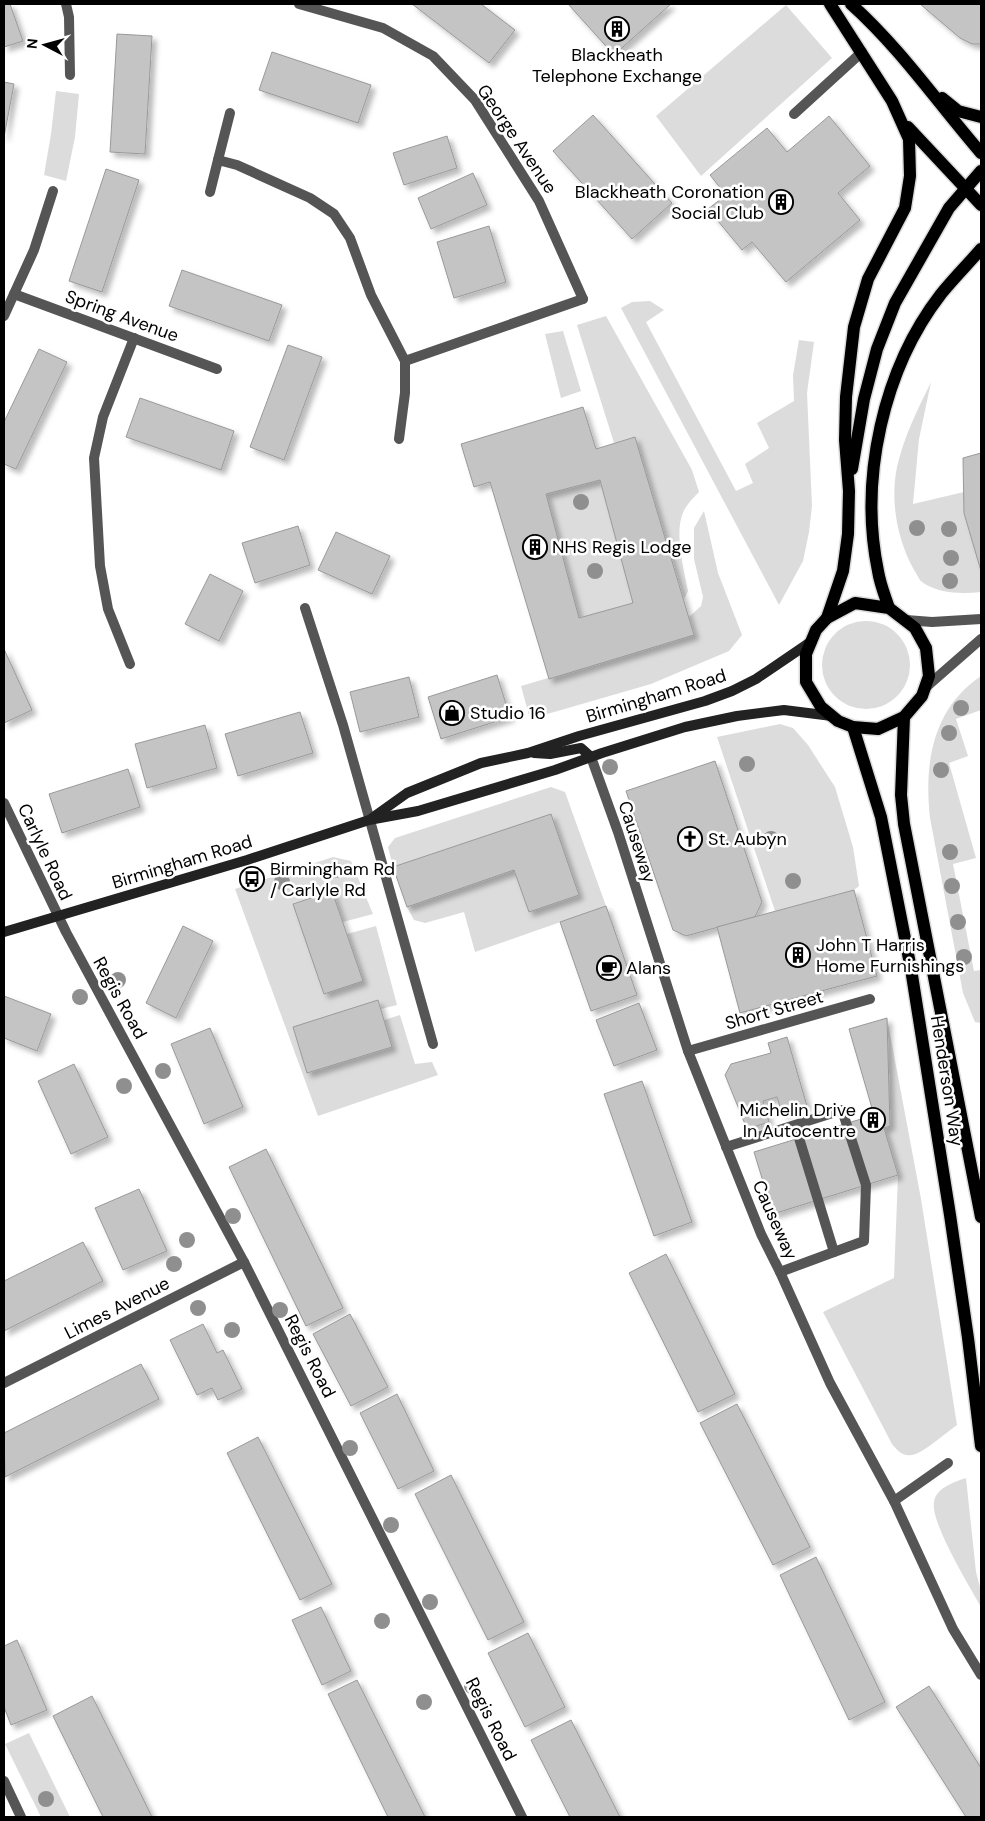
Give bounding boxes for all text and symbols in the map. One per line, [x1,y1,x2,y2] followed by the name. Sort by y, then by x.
[604,16,630,42] building icon: Blackheath Telephone Exchange
[20,20,70,70] north arrow
[23,38,42,50] text: N
[532,43,702,88] place label: Blackheath Telephone Exchange
[472,80,562,198] street label: George Avenue
[575,180,764,225] place label: Blackheath Coronation Social Club
[768,189,794,215] building icon: Blackheath Coronation Social Club
[62,284,182,348] street label: Spring Avenue
[522,534,548,560] building icon: NHS Regis Lodge
[552,535,691,559] place label: NHS Regis Lodge
[583,663,729,729] street label: Birmingham Road
[439,700,465,726] shop icon: Studio 16
[470,701,546,725] place label: Studio 16
[612,798,662,886] street label: Causeway
[12,800,78,904] street label: Carlyle Road
[677,826,703,852] church icon: St. Aubyn
[708,827,787,851] place label: St. Aubyn
[109,829,255,895] street label: Birmingham Road
[270,857,395,902] place label: Birmingham Rd / Carlyle Rd
[239,866,265,892] bus stop icon: Birmingham Rd / Carlyle Rd
[816,933,964,978] place label: John T Harris Home Furnishings
[785,942,811,968] building icon: John T Harris Home Furnishings
[88,953,152,1043] street label: Regis Road
[596,955,622,981] cafe icon: Alans
[626,956,671,980] place label: Alans
[722,985,826,1035] street label: Short Street
[925,1014,969,1148] street label: Henderson Way
[740,1098,856,1143] place label: Michelin Drive In Autocentre
[860,1107,886,1133] building icon: Michelin Drive In Autocentre
[747,1176,803,1264] street label: Causeway
[60,1271,174,1345] street label: Limes Avenue
[279,1310,341,1402] street label: Regis Road
[460,1673,522,1765] street label: Regis Road

